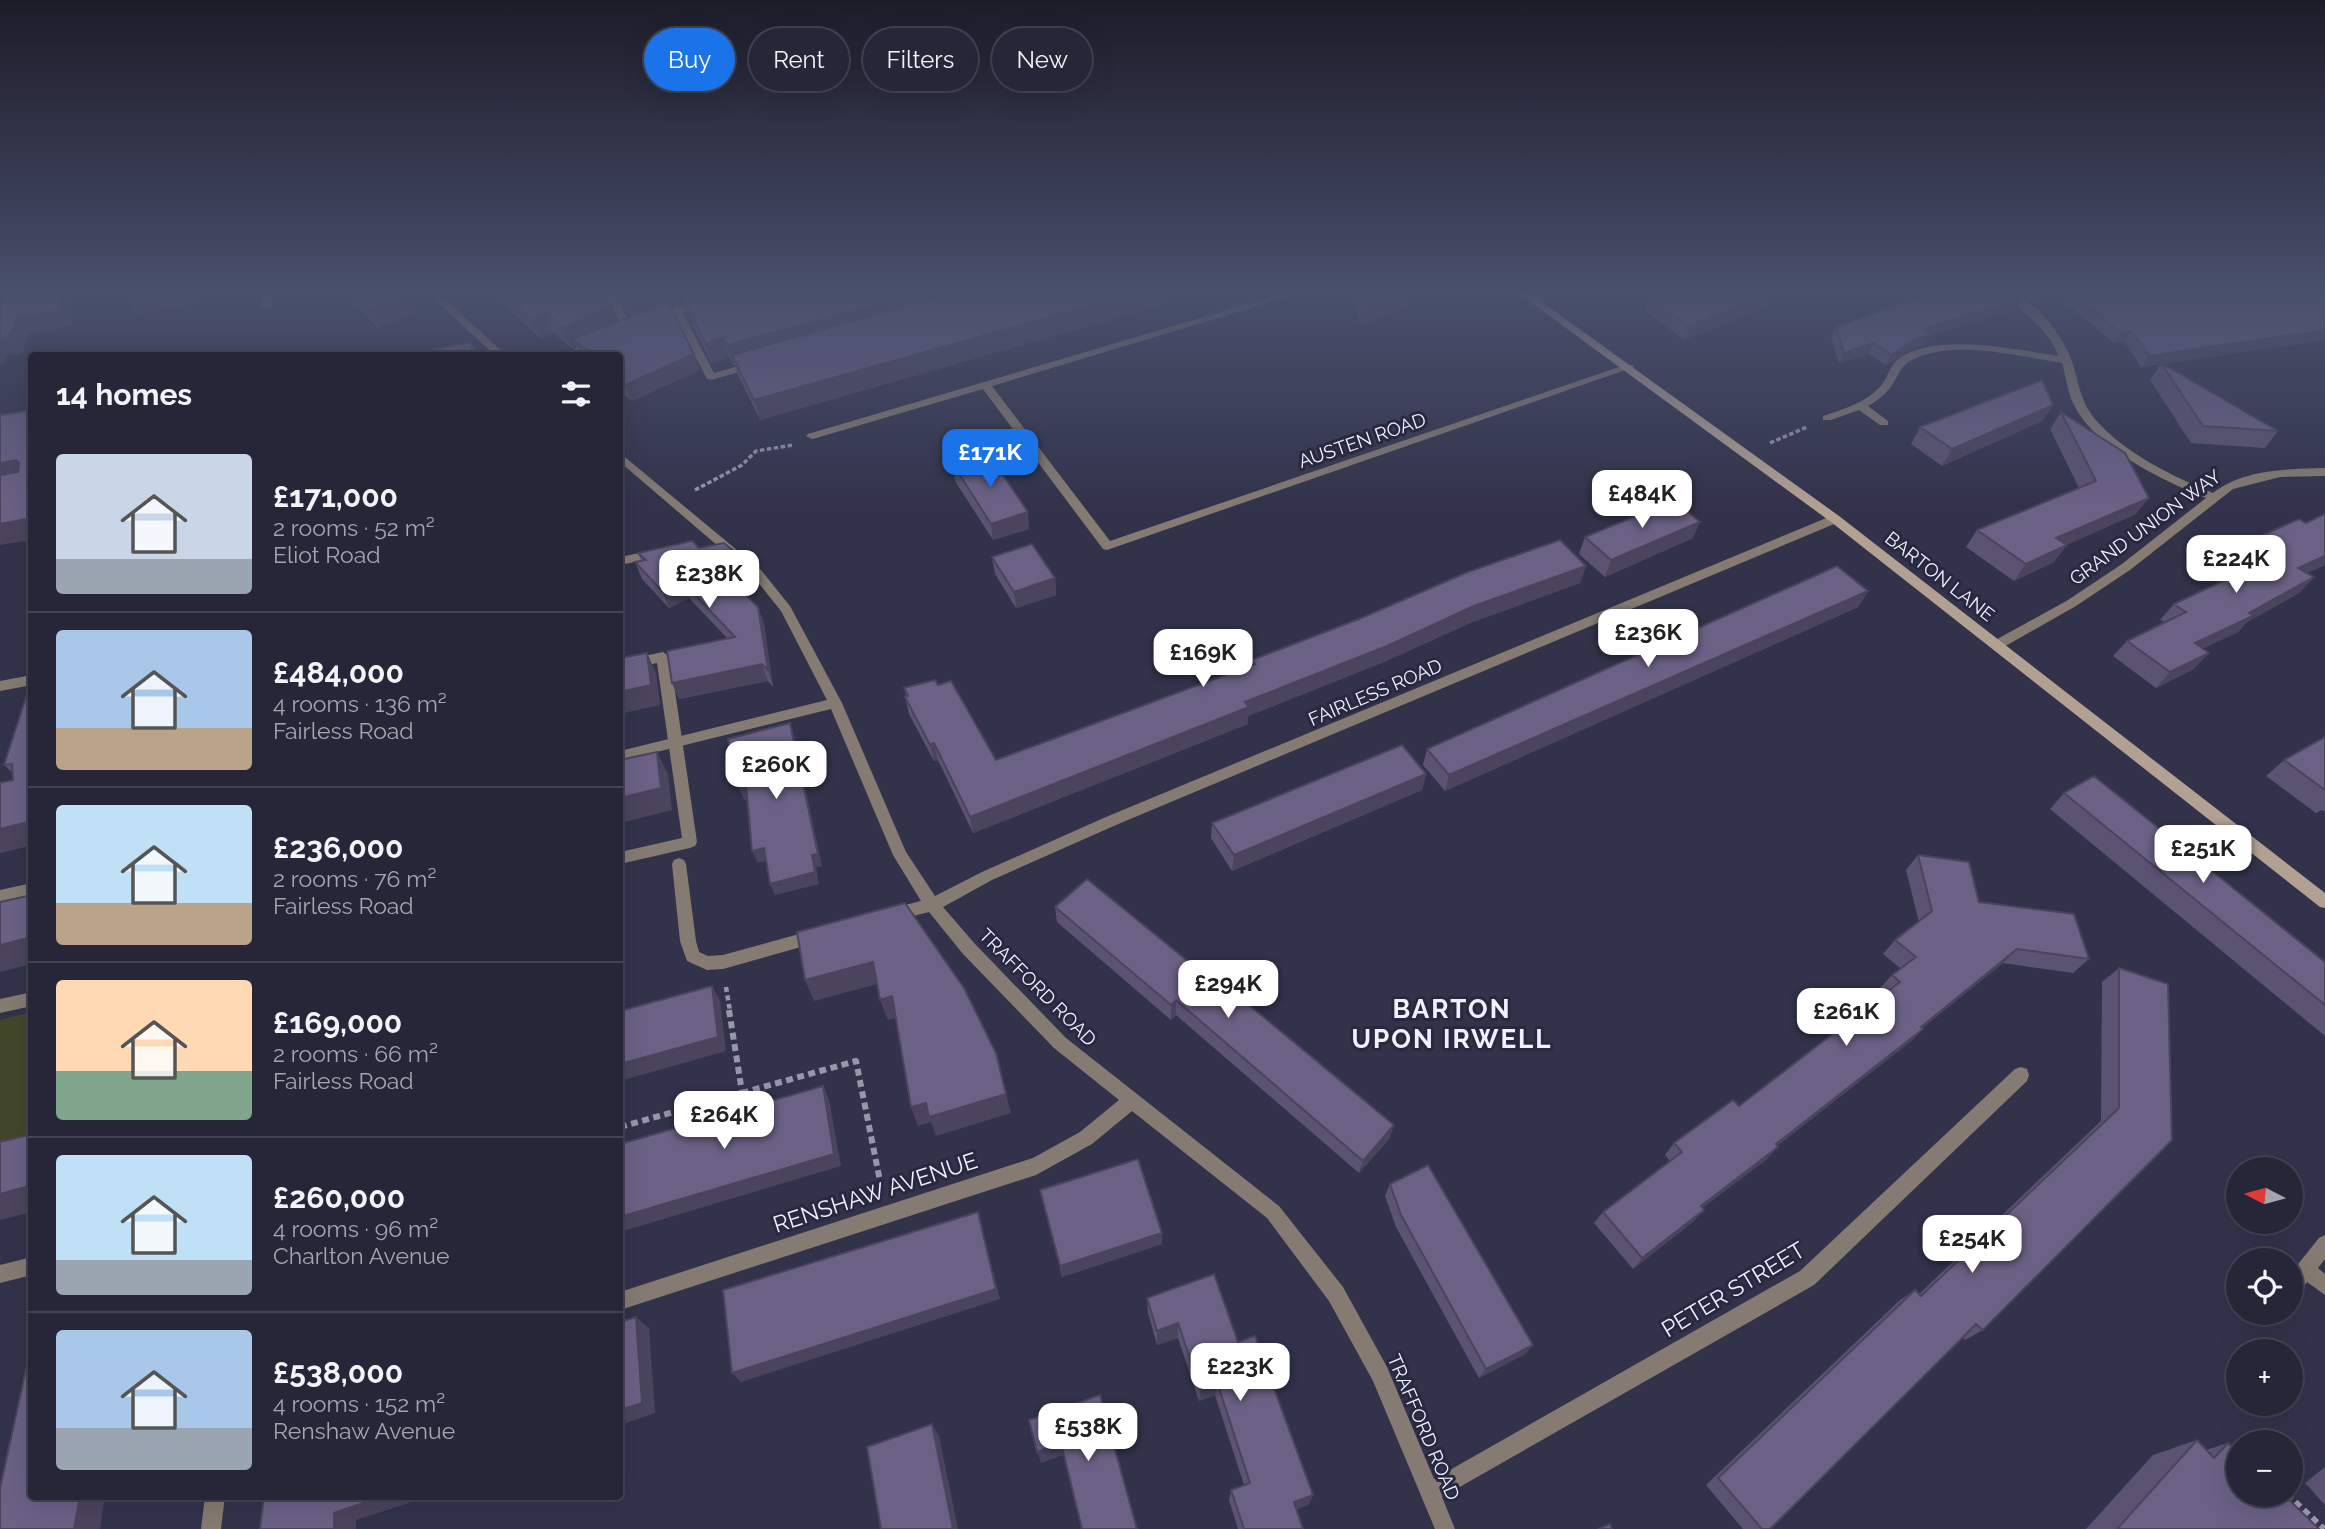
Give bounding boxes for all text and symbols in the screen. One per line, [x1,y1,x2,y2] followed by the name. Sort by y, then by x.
[644,28,735,91] chip: Buy
[749,28,849,91] chip: Rent
[863,28,978,91] chip: Filters
[992,28,1092,91] chip: New
[557,375,595,413] icon: filters
[56,377,192,412] text: 14 homes
[1295,408,1429,472] street label: AUSTEN ROAD
[941,430,1039,489] pin: £171K
[958,438,1022,465] text: £171K
[2065,464,2225,589] street label: GRAND UNION WAY
[1593,470,1691,530] pin: £484K
[273,479,398,514] text: £171,000
[1608,479,1676,506] text: £484K
[112,482,196,566] icon: home
[273,514,435,541] text: 2 rooms · 52 m²
[1881,527,1999,625] street label: BARTON LANE
[2187,536,2285,595] pin: £224K
[273,541,381,568] text: Eliot Road
[2203,544,2270,571] text: £224K
[660,550,758,610] pin: £238K
[675,559,743,586] text: £238K
[1599,610,1697,669] pin: £236K
[1614,618,1682,645] text: £236K
[1154,630,1252,689] pin: £169K
[1170,638,1236,665] text: £169K
[1305,654,1445,730] street label: FAIRLESS ROAD
[273,655,404,690] text: £484,000
[112,658,196,742] icon: home
[273,690,447,717] text: 4 rooms · 136 m²
[273,717,414,744] text: Fairless Road
[727,742,825,801] pin: £260K
[742,750,810,777] text: £260K
[2154,826,2252,885] pin: £251K
[273,830,403,865] text: £236,000
[112,833,196,917] icon: home
[2171,834,2236,861] text: £251K
[273,865,436,892] text: 2 rooms · 76 m²
[273,892,414,919] text: Fairless Road
[975,924,1101,1050] street label: TRAFFORD ROAD
[1179,960,1277,1020] pin: £294K
[1194,969,1262,996] text: £294K
[1797,988,1895,1048] pin: £261K
[1352,994,1552,1054] district label: BARTON UPON IRWELL
[1813,997,1879,1024] text: £261K
[273,1005,402,1040] text: £169,000
[112,1008,196,1092] icon: home
[273,1040,438,1067] text: 2 rooms · 66 m²
[273,1067,414,1094] text: Fairless Road
[675,1092,773,1151] pin: £264K
[690,1100,758,1127] text: £264K
[769,1146,981,1238] street label: RENSHAW AVENUE
[2226,1157,2303,1234] north arrow
[2226,1157,2303,1507] map controls
[273,1180,405,1215] text: £260,000
[112,1183,196,1267] icon: home
[273,1215,438,1242] text: 4 rooms · 96 m²
[1923,1216,2021,1275] pin: £254K
[1939,1224,2005,1251] text: £254K
[1657,1236,1809,1342] street label: PETER STREET
[273,1242,450,1269] text: Charlton Avenue
[2226,1248,2303,1325] button: locate
[2226,1339,2303,1416] button: +
[1191,1344,1289,1403] pin: £223K
[1383,1351,1465,1503] street label: TRAFFORD ROAD
[1207,1352,1273,1379] text: £223K
[273,1355,403,1390] text: £538,000
[112,1358,196,1442] icon: home
[273,1390,445,1417] text: 4 rooms · 152 m²
[1039,1404,1137,1463] pin: £538K
[1054,1412,1122,1439] text: £538K
[273,1417,455,1444] text: Renshaw Avenue
[2226,1430,2303,1507] button: −

